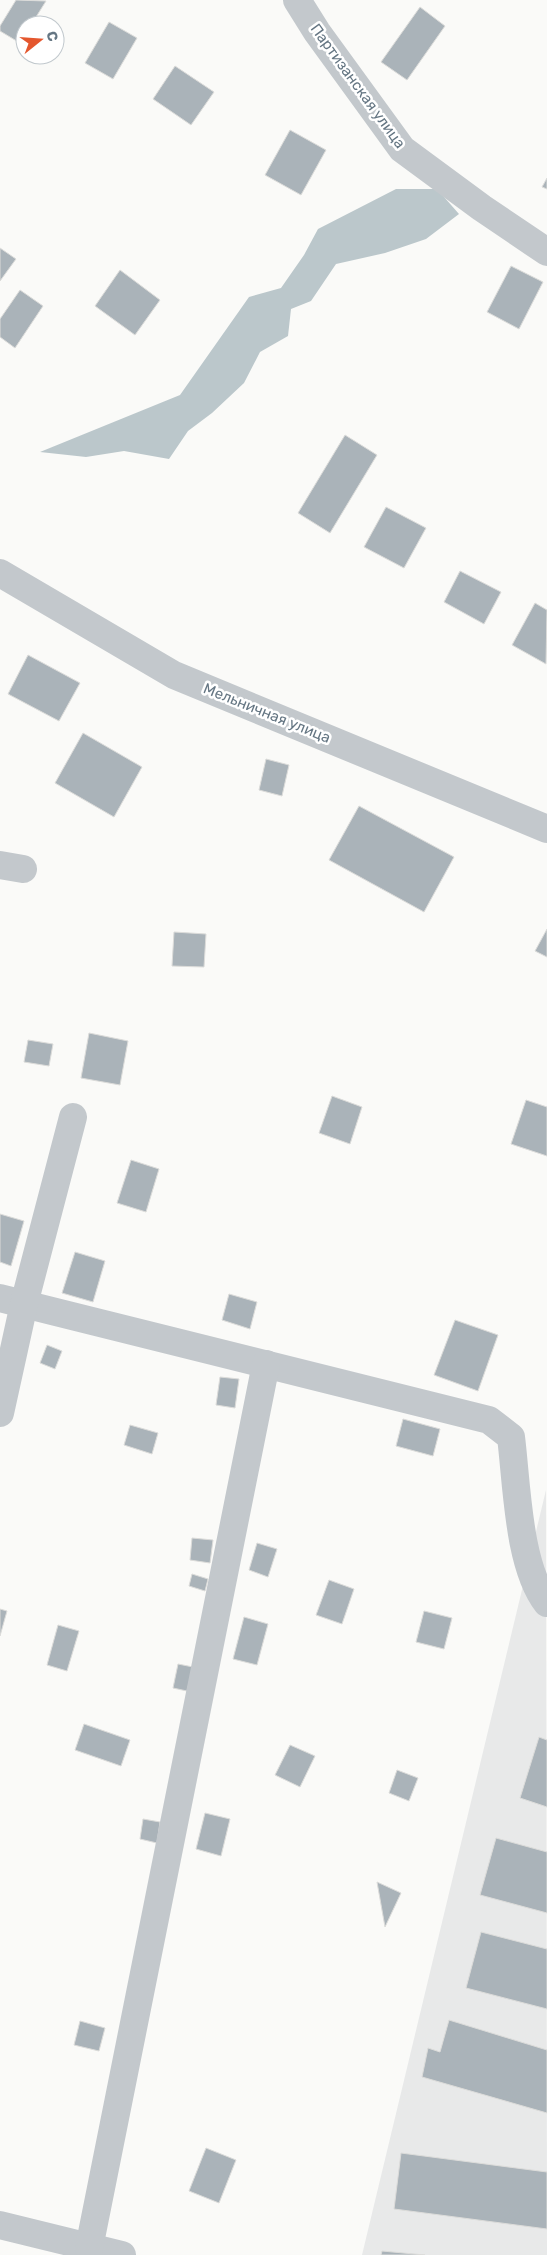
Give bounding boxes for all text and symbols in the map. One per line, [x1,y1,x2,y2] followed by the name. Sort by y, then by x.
[15,15,65,65] north arrow
[307,20,409,152] street label: Партизанская улица
[42,29,62,44] text: С
[201,679,333,747] street label: Мельничная улица

